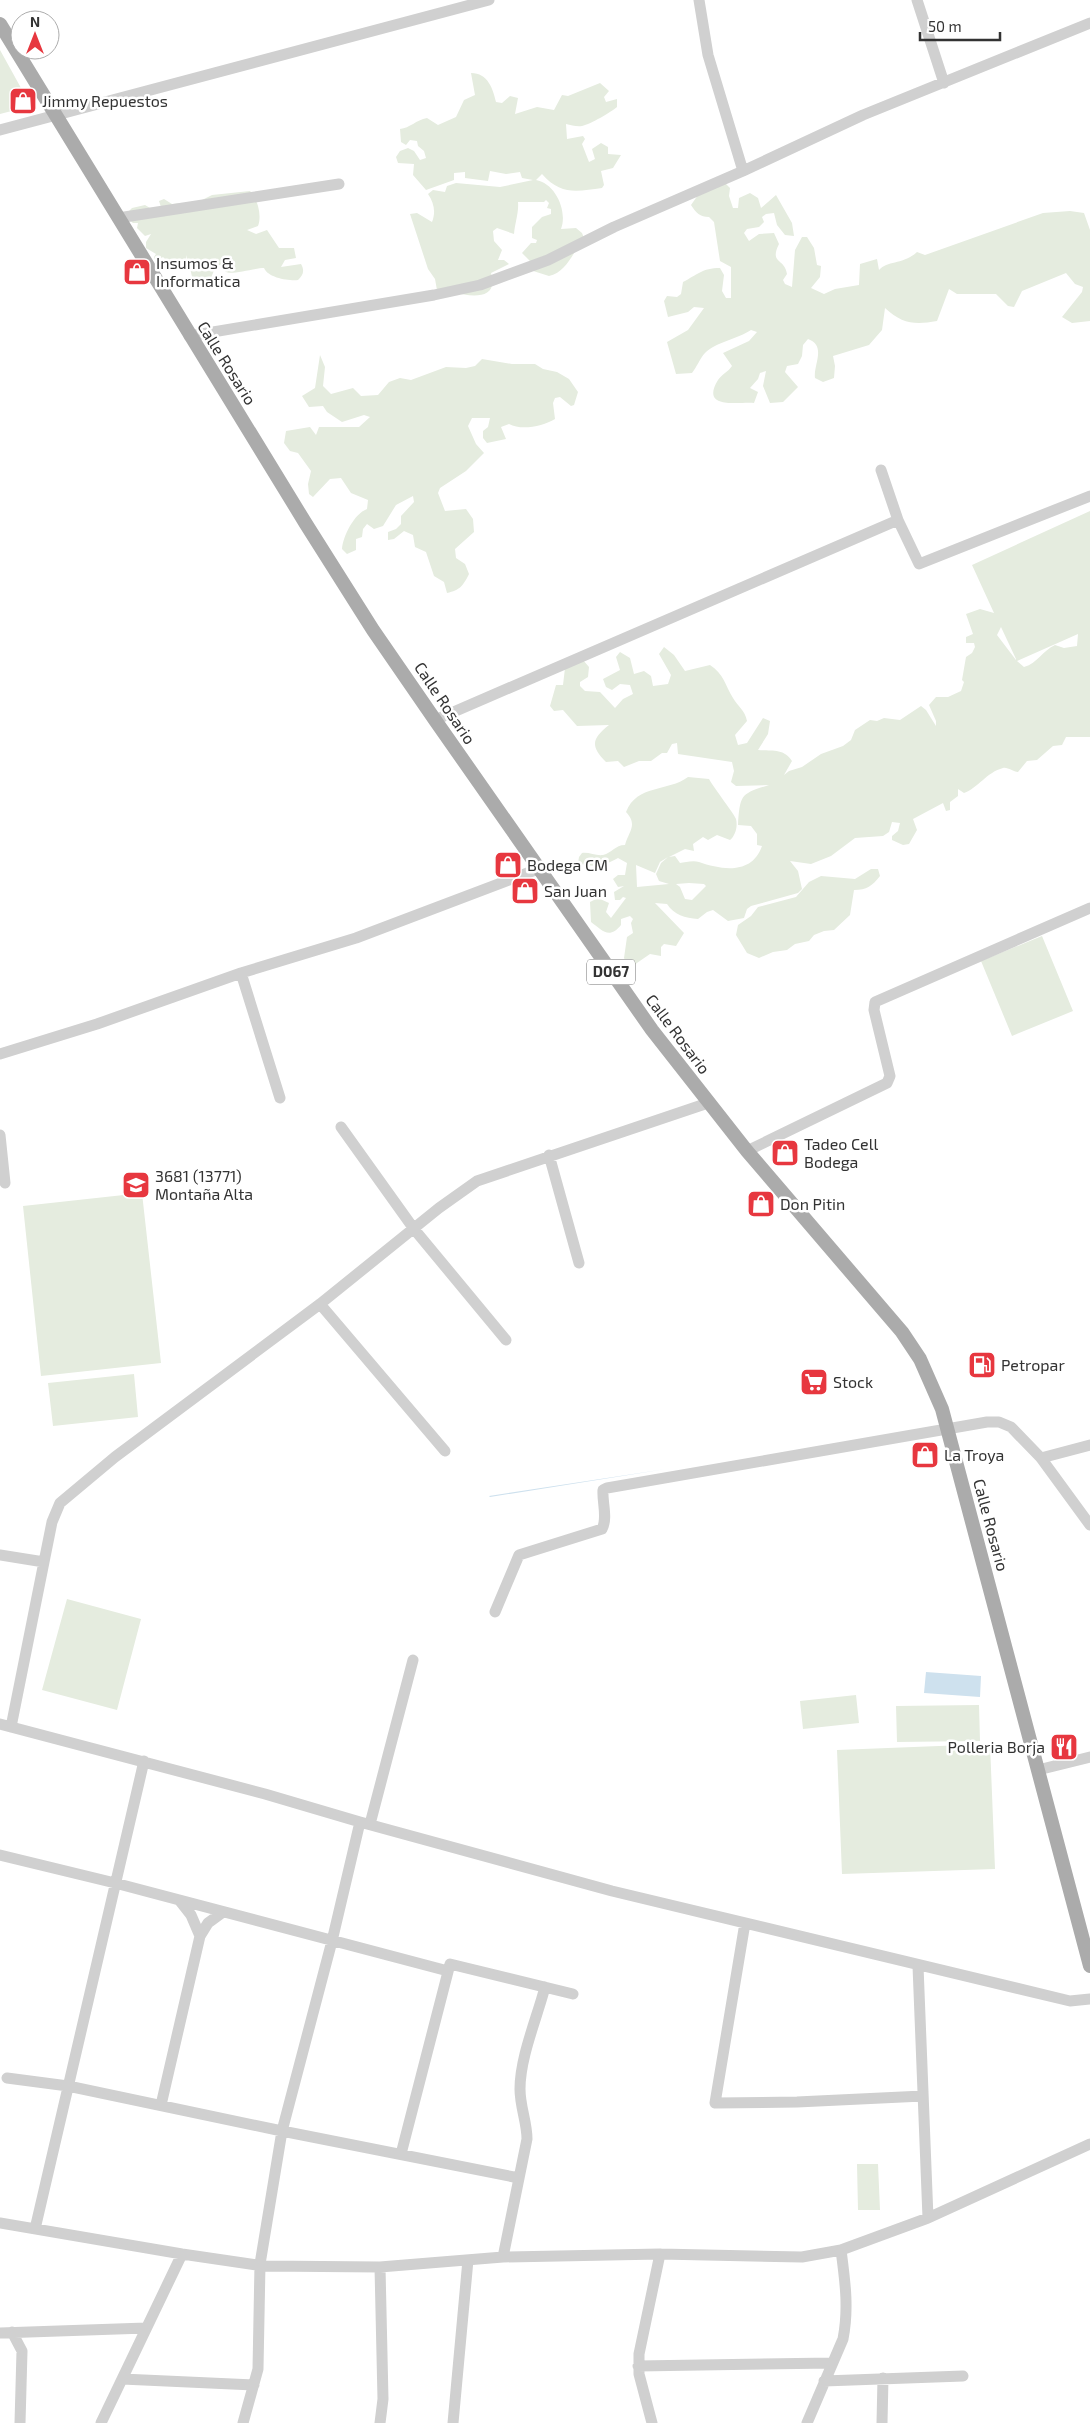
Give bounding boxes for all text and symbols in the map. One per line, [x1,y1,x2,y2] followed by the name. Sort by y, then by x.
[10,10,60,60] north arrow
[920,10,1000,42] scale bar
[30,13,40,30] text: N
[928,17,962,35] text: 50 m
[8,86,38,116] shop icon: Jimmy Repuestos
[42,91,168,110] place label: Jimmy Repuestos
[156,253,240,290] place label: Insumos & Informatica
[122,257,152,287] shop icon: Insumos & Informatica
[194,317,261,408] street label: Calle Rosario
[411,658,480,747] street label: Calle Rosario
[493,850,523,880] shop icon: Bodega CM
[527,855,608,874] place label: Bodega CM
[510,876,540,906] shop icon: San Juan
[544,881,607,900] place label: San Juan
[587,960,635,984] road number: D067
[642,990,715,1077] street label: Calle Rosario
[804,1134,878,1171] place label: Tadeo Cell Bodega
[770,1138,800,1168] shop icon: Tadeo Cell Bodega
[155,1166,253,1203] place label: 3681 (13771) Montaña Alta
[121,1170,151,1200] school or university icon: 3681 (13771) Montaña Alta
[746,1189,776,1219] shop icon: Don Pitin
[780,1194,845,1213] place label: Don Pitin
[967,1350,997,1380] fuel station icon: Petropar
[1001,1355,1065,1374] place label: Petropar
[799,1367,829,1397] supermarket icon: Stock
[833,1372,873,1391] place label: Stock
[910,1440,940,1470] shop icon: La Troya
[944,1445,1004,1464] place label: La Troya
[970,1477,1013,1573] street label: Calle Rosario
[1049,1732,1079,1762] restaurant icon: Polleria Borja
[948,1737,1045,1757] place label: Polleria Borja

